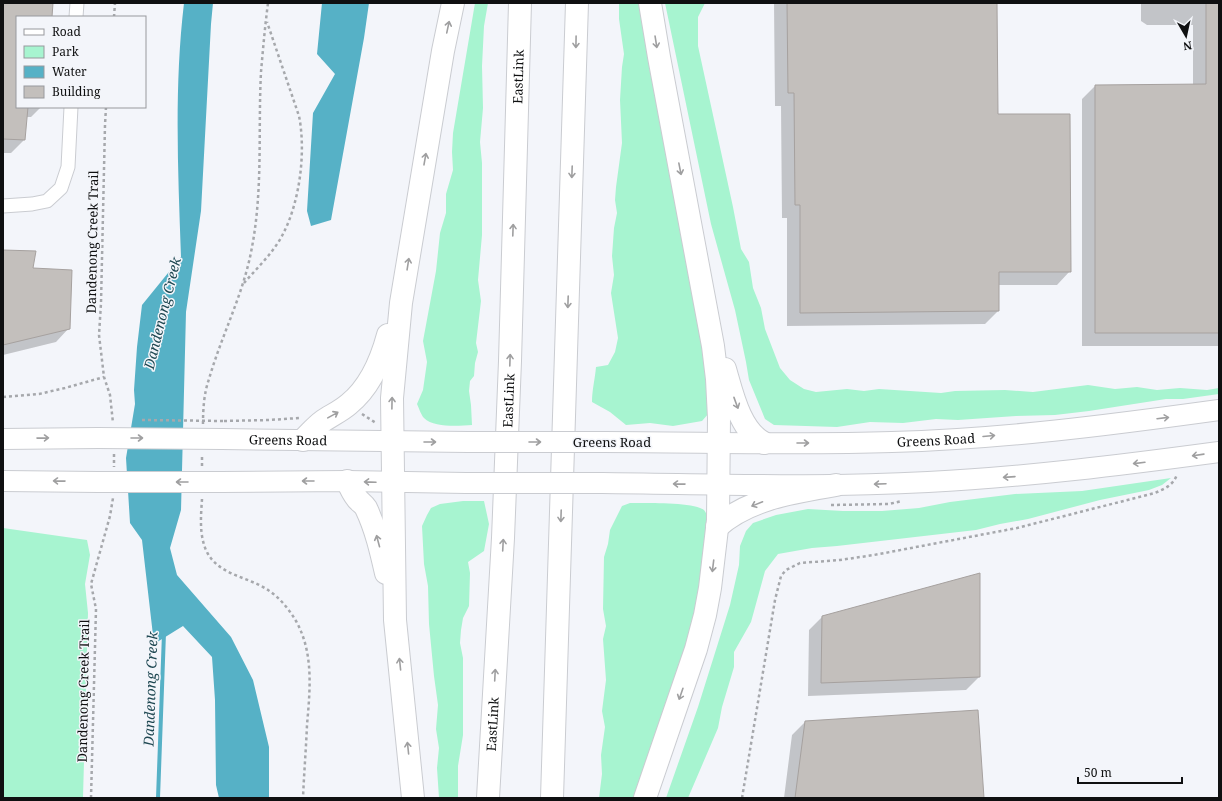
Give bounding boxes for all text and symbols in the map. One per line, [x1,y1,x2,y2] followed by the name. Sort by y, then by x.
[16,16,146,108] legend
[1166,16,1206,56] north arrow
[445,21,453,34] one-way arrow
[52,23,82,40] text: Road
[572,35,580,48] one-way arrow
[652,35,660,48] one-way arrow
[1182,38,1193,55] text: N
[52,43,80,60] text: Park
[508,49,528,104] street label: EastLink
[52,63,87,80] text: Water
[52,83,101,100] text: Building
[421,153,429,166] one-way arrow
[676,162,684,175] one-way arrow
[568,165,576,178] one-way arrow
[82,170,102,314] street label: Dandenong Creek Trail
[510,224,517,237] one-way arrow
[139,254,185,372] water label: Dandenong Creek
[404,258,412,271] one-way arrow
[564,295,571,308] one-way arrow
[506,354,513,367] one-way arrow
[498,373,519,428] street label: EastLink
[388,397,396,410] one-way arrow
[732,397,740,409] one-way arrow
[327,411,339,419] one-way arrow
[1156,414,1169,422] one-way arrow
[897,429,976,451] street label: Greens Road
[249,430,327,449] street label: Greens Road
[573,433,651,451] street label: Greens Road
[982,433,995,440] one-way arrow
[36,434,49,442] one-way arrow
[130,434,143,442] one-way arrow
[423,438,436,446] one-way arrow
[528,438,541,446] one-way arrow
[796,439,809,447] one-way arrow
[1192,451,1205,459] one-way arrow
[1133,459,1146,467] one-way arrow
[1003,473,1016,480] one-way arrow
[53,477,66,485] one-way arrow
[302,477,315,485] one-way arrow
[176,478,189,486] one-way arrow
[364,478,377,486] one-way arrow
[673,480,686,488] one-way arrow
[874,480,887,487] one-way arrow
[752,500,764,508] one-way arrow
[557,509,564,522] one-way arrow
[374,534,381,547] one-way arrow
[499,539,506,552] one-way arrow
[709,559,717,572] one-way arrow
[73,619,93,763] street label: Dandenong Creek Trail
[138,630,162,748] water label: Dandenong Creek
[396,658,403,671] one-way arrow
[491,669,499,682] one-way arrow
[677,687,684,700] one-way arrow
[482,696,503,752] street label: EastLink
[405,742,412,755] one-way arrow
[1078,759,1182,785] scale bar
[1084,764,1112,781] text: 50 m

